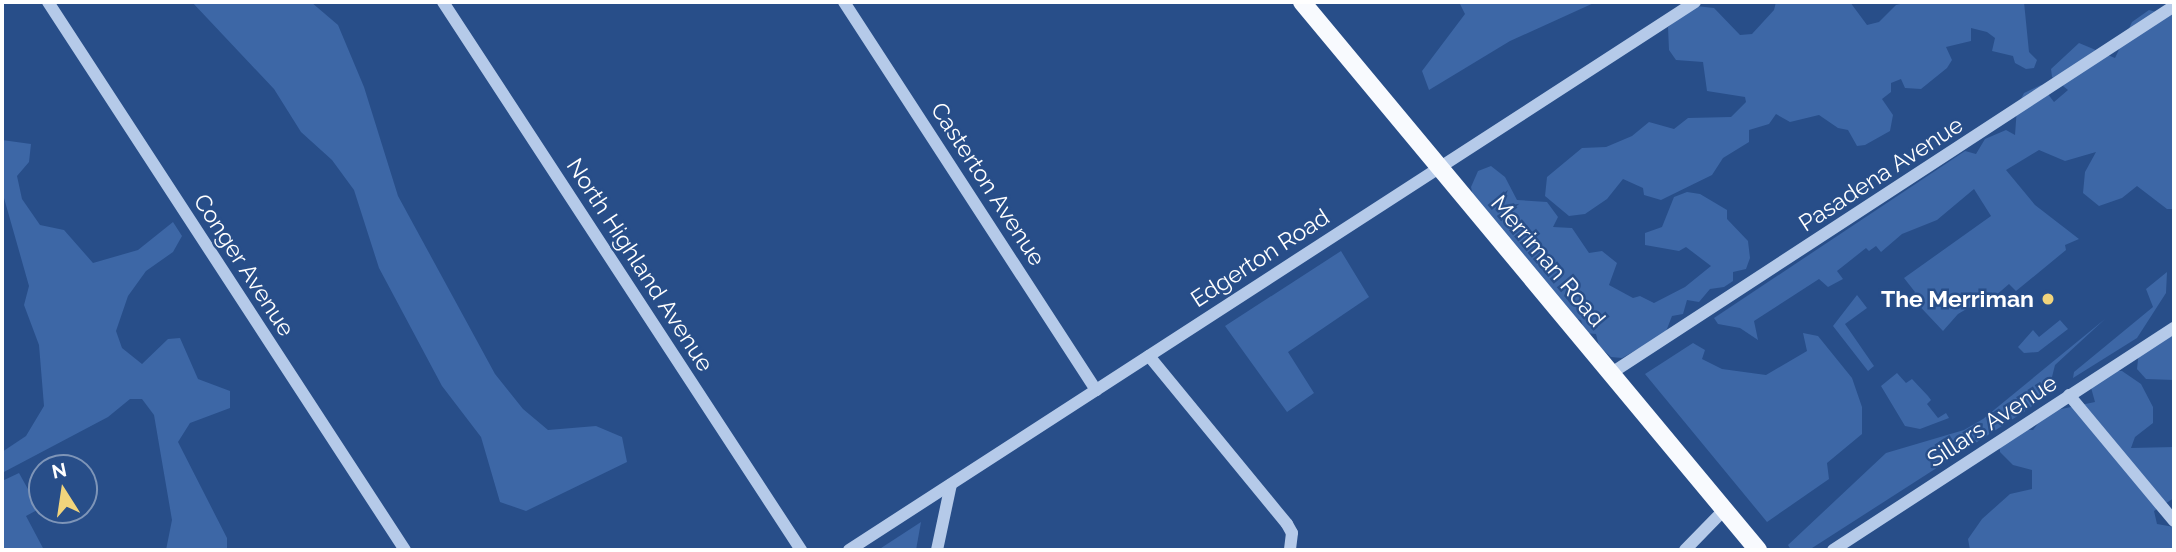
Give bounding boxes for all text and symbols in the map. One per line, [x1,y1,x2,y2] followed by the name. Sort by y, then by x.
[925,97,1051,271] street label: Casterton Avenue
[1794,111,1968,237] street label: Pasadena Avenue
[561,153,719,377] street label: North Highland Avenue
[187,188,301,342] street label: Conger Avenue
[1485,190,1611,332] street label: Merriman Road
[1186,203,1334,313] street label: Edgerton Road
[1881,285,2034,313] place label: The Merriman
[2040,291,2056,307] marker: The Merriman
[1922,369,2062,473] street label: Sillars Avenue
[28,454,98,524] north arrow
[50,458,68,483] text: N

